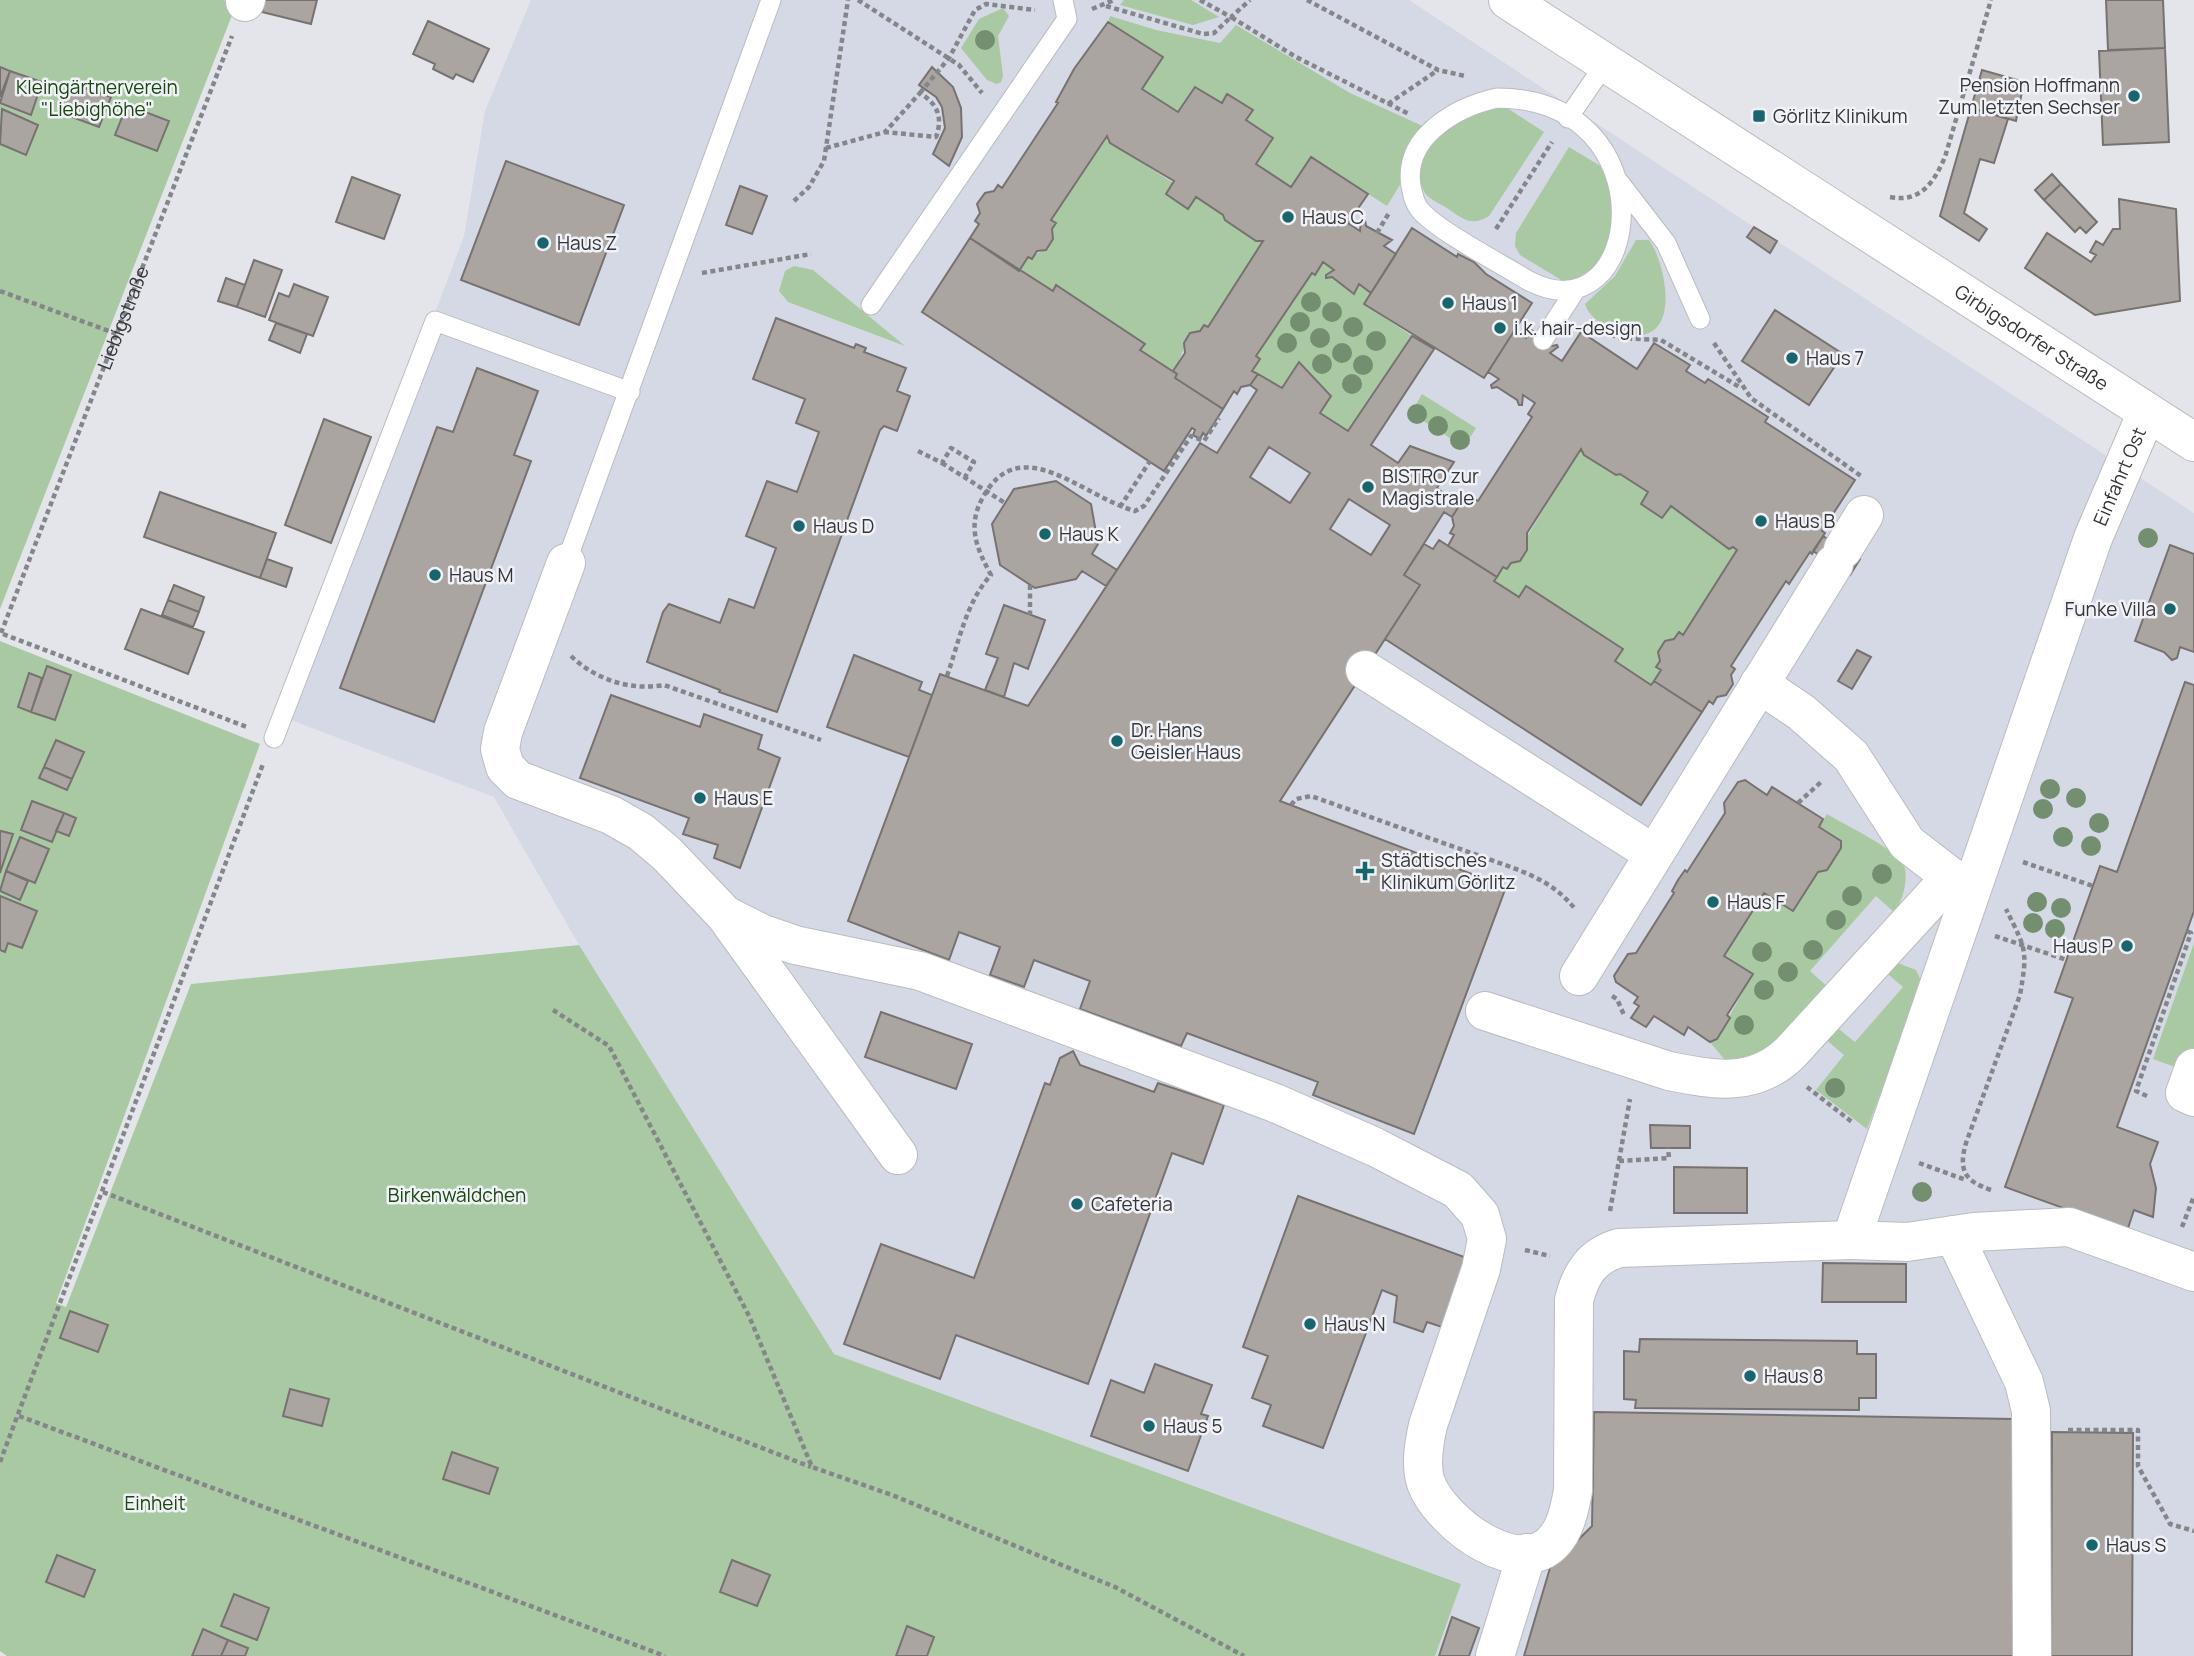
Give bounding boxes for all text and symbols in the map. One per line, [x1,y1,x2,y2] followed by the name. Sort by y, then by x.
[1938,72,2120,120] place label: Pension Hoffmann Zum letzten Sechser
[16,74,178,122] park label: Kleingärtnerverein "Liebighöhe"
[2126,88,2142,104] marker: Pension Hoffmann Zum letzten Sechser
[1773,103,1908,129] place label: Görlitz Klinikum
[1751,108,1767,124] marker: Görlitz Klinikum
[1302,204,1364,230] place label: Haus C
[1280,209,1296,225] marker: Haus C
[557,230,617,256] place label: Haus Z
[535,235,551,251] marker: Haus Z
[91,262,155,373] street label: Liebigstraße
[1950,278,2114,397] street label: Girbigsdorfer Straße
[1462,290,1518,316] place label: Haus 1
[1440,295,1456,311] marker: Haus 1
[1514,315,1642,341] place label: i.k. hair-design
[1492,320,1508,336] marker: i.k. hair-design
[1806,345,1864,371] place label: Haus 7
[1784,350,1800,366] marker: Haus 7
[2087,423,2152,530] street label: Einfahrt Ost
[1382,463,1479,511] place label: BISTRO zur Magistrale
[1360,479,1376,495] marker: BISTRO zur Magistrale
[1775,508,1836,534] place label: Haus B
[813,513,874,539] place label: Haus D
[1753,513,1769,529] marker: Haus B
[791,518,807,534] marker: Haus D
[1059,521,1120,547] place label: Haus K
[1037,526,1053,542] marker: Haus K
[449,562,514,588] place label: Haus M
[427,567,443,583] marker: Haus M
[2065,596,2156,622] place label: Funke Villa
[2162,601,2178,617] marker: Funke Villa
[1131,717,1241,765] place label: Dr. Hans Geisler Haus
[1109,733,1125,749] marker: Dr. Hans Geisler Haus
[714,785,773,811] place label: Haus E
[692,790,708,806] marker: Haus E
[1381,847,1516,895] place label: Städtisches Klinikum Görlitz
[1355,861,1375,881] marker: Städtisches Klinikum Görlitz
[1727,889,1786,915] place label: Haus F
[1705,894,1721,910] marker: Haus F
[2053,933,2113,959] place label: Haus P
[2119,938,2135,954] marker: Haus P
[388,1182,526,1208] park label: Birkenwäldchen
[1091,1191,1173,1217] place label: Cafeteria
[1069,1196,1085,1212] marker: Cafeteria
[1324,1311,1386,1337] place label: Haus N
[1302,1316,1318,1332] marker: Haus N
[1764,1363,1824,1389] place label: Haus 8
[1742,1368,1758,1384] marker: Haus 8
[1163,1413,1223,1439] place label: Haus 5
[1141,1418,1157,1434] marker: Haus 5
[125,1490,186,1516] park label: Einheit
[2106,1532,2167,1558] place label: Haus S
[2084,1537,2100,1553] marker: Haus S

